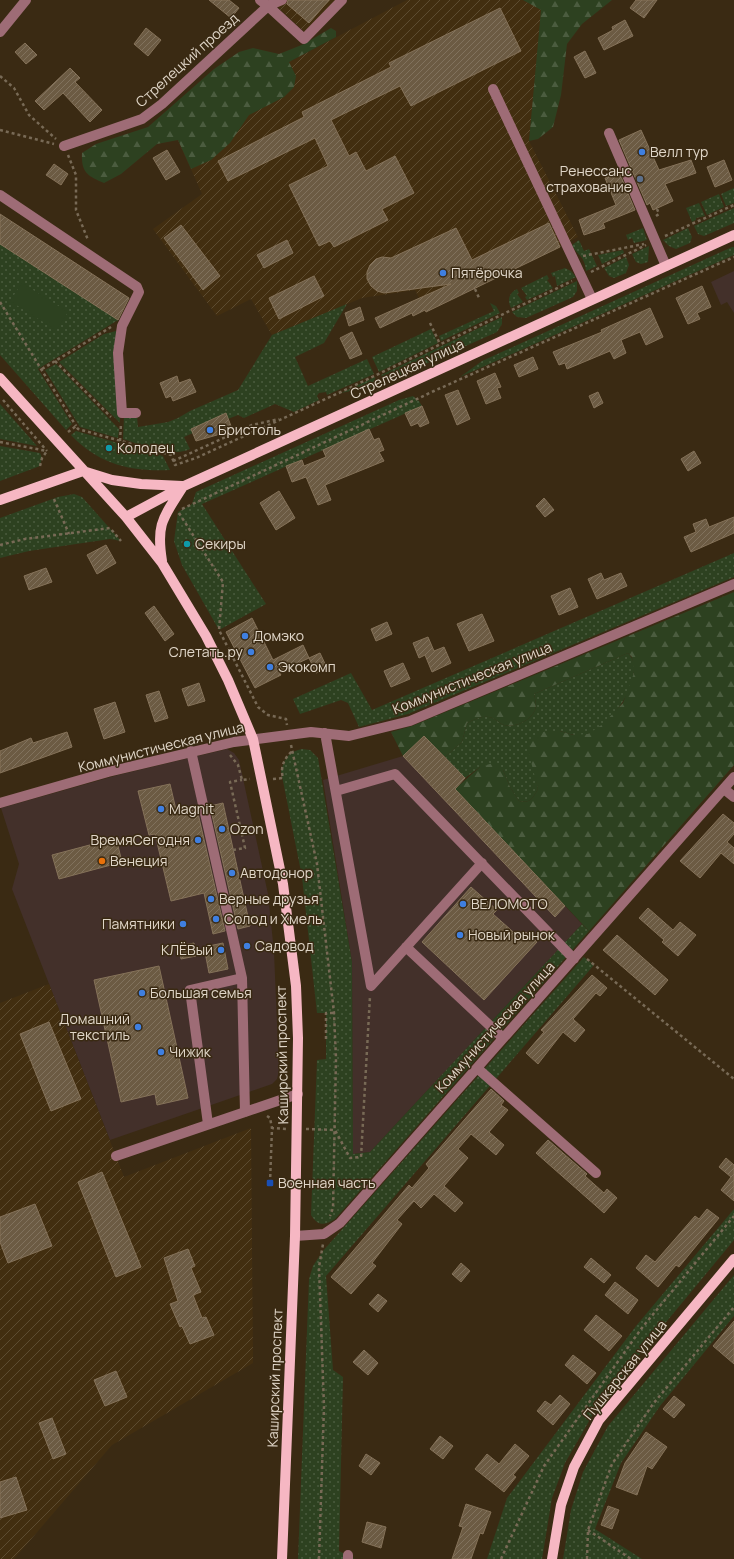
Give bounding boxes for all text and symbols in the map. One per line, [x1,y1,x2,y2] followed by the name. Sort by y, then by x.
[131,8,242,111] street label: Стрелецкий проезд
[650,142,708,161] place label: Велл тур
[637,147,647,157] marker: Велл тур
[546,161,632,196] place label: Ренессанс страхование
[635,174,645,184] marker: Ренессанс страхование
[451,263,523,282] place label: Пятёрочка
[438,268,448,278] marker: Пятёрочка
[347,334,467,403] street label: Стрелецкая улица
[218,420,281,439] place label: Бристоль
[205,425,215,435] marker: Бристоль
[117,438,175,457] place label: Колодец
[104,443,114,453] marker: Колодец
[195,534,246,553] place label: Секиры
[182,539,192,549] marker: Секиры
[253,626,304,645] place label: Домэко
[240,631,250,641] marker: Домэко
[389,637,554,718] street label: Коммунистическая улица
[169,642,244,661] place label: Слетать.ру
[246,647,256,657] marker: Слетать.ру
[278,657,336,676] place label: Экокомп
[265,662,275,672] marker: Экокомп
[76,717,246,776] street label: Коммунистическая улица
[169,799,214,818] place label: Magnit
[156,804,166,814] marker: Magnit
[230,819,264,838] place label: Ozon
[217,824,227,834] marker: Ozon
[91,830,190,849] place label: ВремяСегодня
[193,835,203,845] marker: ВремяСегодня
[110,851,168,870] place label: Венеция
[97,856,107,866] marker: Венеция
[240,863,313,882] place label: Автодонор
[227,868,237,878] marker: Автодонор
[219,889,319,908] place label: Верные друзья
[206,894,216,904] marker: Верные друзья
[471,894,548,913] place label: ВЕЛОМОТО
[458,899,468,909] marker: ВЕЛОМОТО
[224,909,322,928] place label: Солод и Хмель
[102,914,175,933] place label: Памятники
[211,914,221,924] marker: Солод и Хмель
[178,919,188,929] marker: Памятники
[468,925,556,944] place label: Новый рынок
[455,930,465,940] marker: Новый рынок
[255,936,314,955] place label: Садовод
[161,940,213,959] place label: КЛЁВый
[242,941,252,951] marker: Садовод
[216,945,226,955] marker: КЛЁВый
[431,957,559,1096] street label: Коммунистическая улица
[150,983,252,1002] place label: Большая семья
[271,985,292,1125] street label: Каширский проспект
[137,988,147,998] marker: Большая семья
[59,1009,130,1044] place label: Домашний текстиль
[133,1022,143,1032] marker: Домашний текстиль
[169,1042,212,1061] place label: Чижик
[156,1047,166,1057] marker: Чижик
[278,1173,375,1192] place label: Военная часть
[265,1178,275,1188] marker: Военная часть
[263,1308,286,1448] street label: Каширский проспект
[578,1316,671,1424] street label: Пушкарская улица

